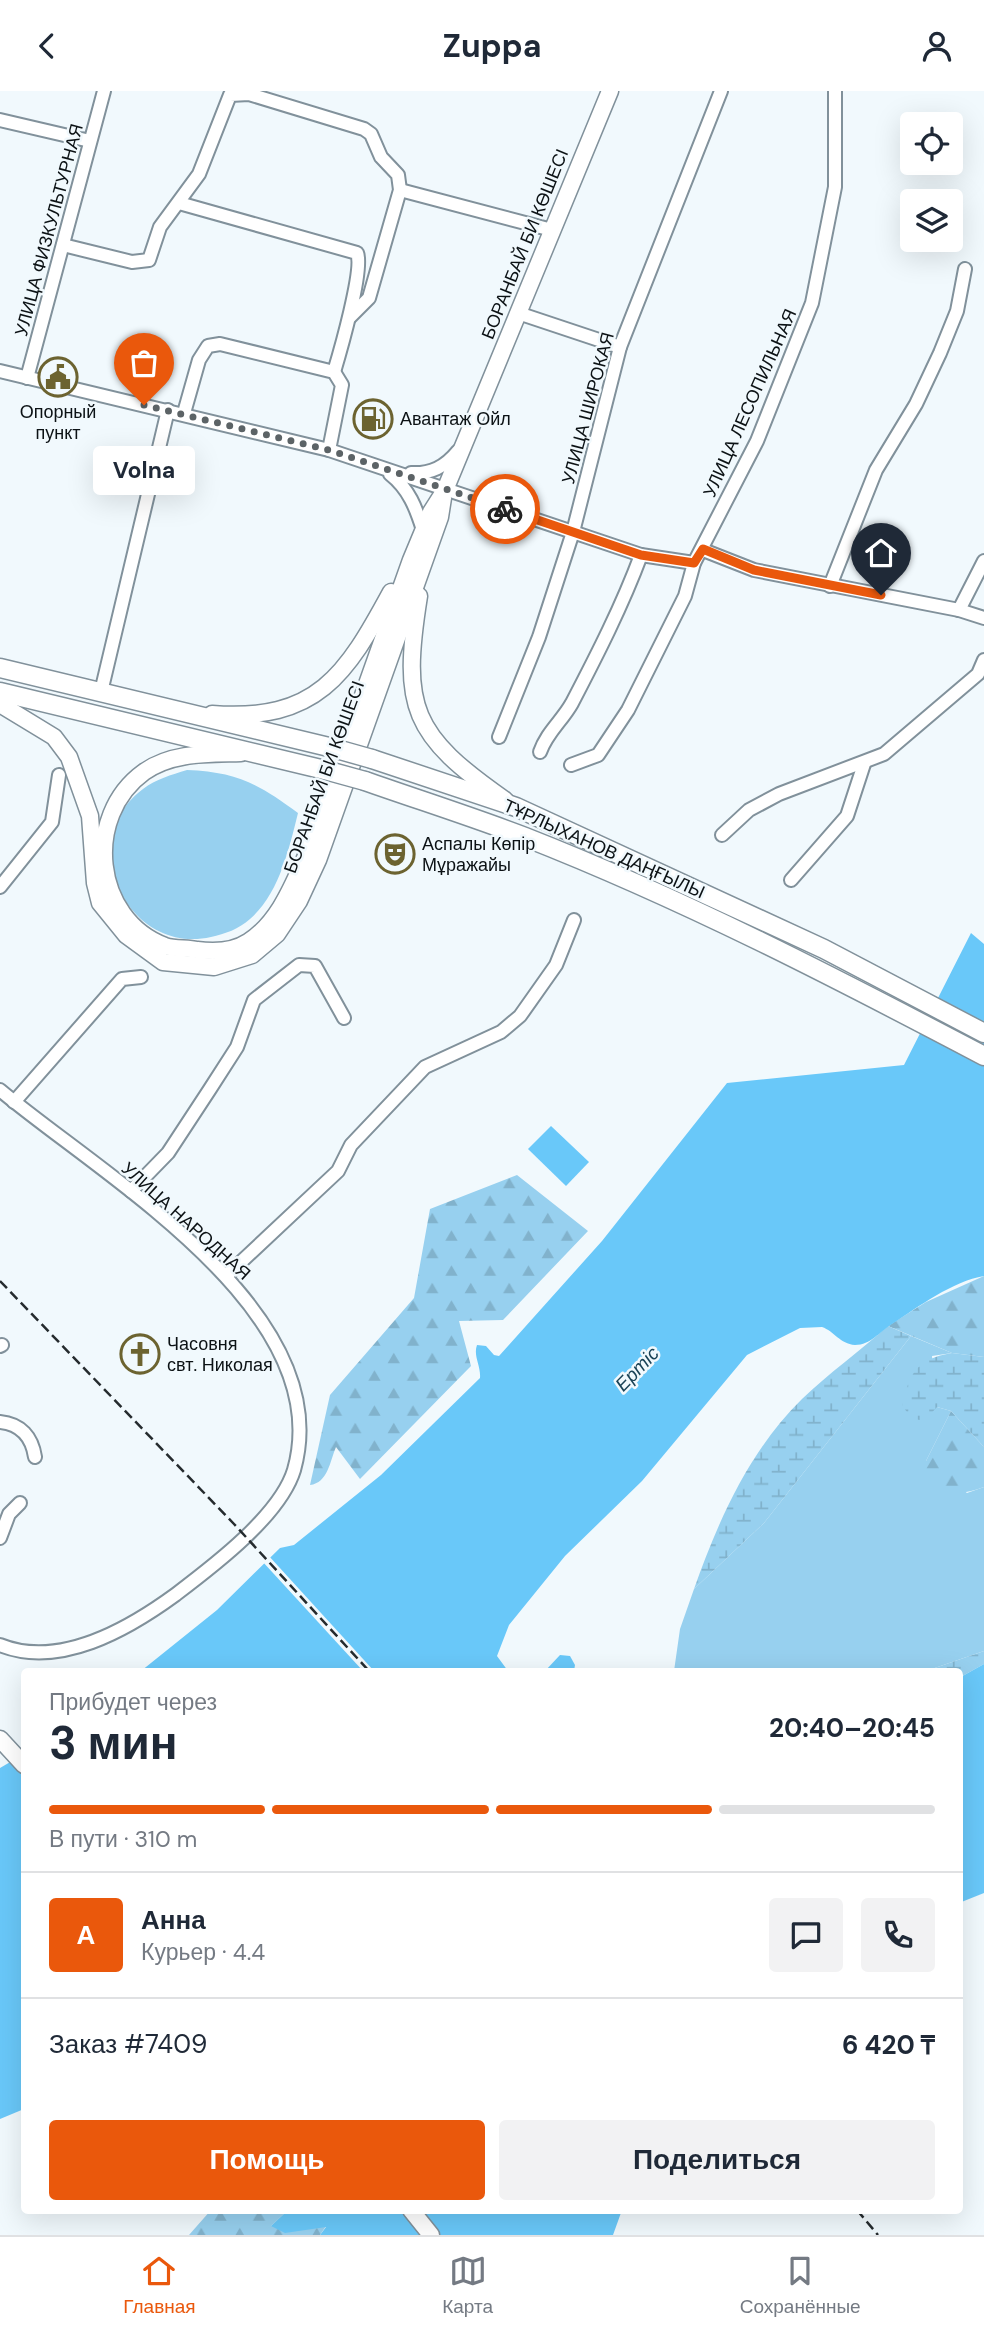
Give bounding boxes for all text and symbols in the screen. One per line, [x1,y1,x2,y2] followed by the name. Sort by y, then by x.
[443,25,541,67] text: Zuppa
[28,27,66,65] icon: back
[918,27,956,65] icon: person
[900,112,963,252] map controls
[900,112,963,175] button: locate
[9,121,89,339] street label: УЛИЦА ФИЗКУЛЬТУРНАЯ
[476,145,574,343] street label: БОРАНБАЙ БИ КӨШЕСІ
[900,189,963,252] button: layers
[698,305,802,501] street label: УЛИЦА ЛЕСОПИЛЬНАЯ
[556,329,620,487] street label: УЛИЦА ШИРОКАЯ
[114,333,174,405] pin
[125,344,163,382] icon: bag
[37,356,79,398] public building icon: Опорный пункт
[352,398,394,440] fuel station icon: Авантаж Ойл
[20,400,96,445] place label: Опорный пункт
[400,407,511,431] place label: Авантаж Ойл
[93,447,195,496] callout: Volna
[113,455,175,485] text: Volna
[470,474,540,544] courier
[486,490,524,528] icon: bike
[851,523,911,595] pin
[862,534,900,572] icon: home
[278,677,370,877] street label: БОРАНБАЙ БИ КӨШЕСІ
[499,794,709,904] street label: ТҰРЛЫХАНОВ ДАҢҒЫЛЫ
[422,832,535,877] place label: Аспалы Көпір Мұражайы
[374,833,416,875] theatre icon: Аспалы Көпір Мұражайы
[116,1157,256,1285] street label: УЛИЦА НАРОДНАЯ
[167,1332,273,1377] place label: Часовня свт. Николая
[119,1333,161,1375] church icon: Часовня свт. Николая
[610,1341,665,1397] water label: Ертіс
[49,1687,217,1717] text: Прибудет через
[769,1711,935,1745] text: 20:40–20:45
[49,1713,178,1773] text: 3 мин
[49,1824,197,1854] text: В пути · 310 m
[769,1898,843,1972] button: chat
[861,1898,935,1972] button: phone
[141,1903,206,1937] text: Анна
[77,1918,95,1952] text: А
[141,1937,265,1967] text: Курьер · 4.4
[49,2027,207,2061] text: Заказ #7409
[842,2028,935,2062] text: 6 420 ₸
[49,2120,485,2200] button: Помощь
[499,2120,935,2200] button: Поделиться
[123,2252,196,2319] tab: Главная
[442,2252,493,2319] tab: Карта
[740,2252,861,2319] tab: Сохранённые

